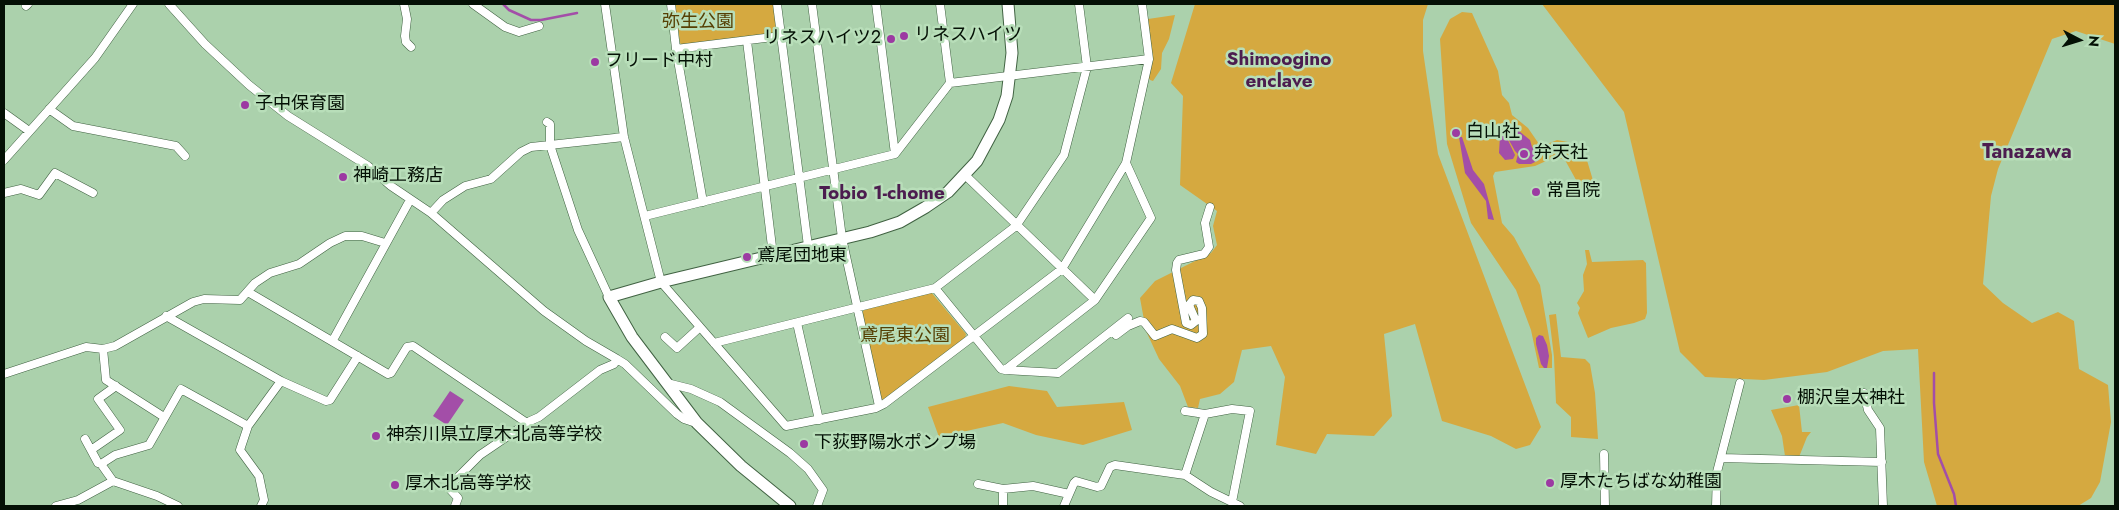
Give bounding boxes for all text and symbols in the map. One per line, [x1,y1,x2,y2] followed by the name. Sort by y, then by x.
[662,12,734,34] park label: 弥生公園
[2054,15,2104,65] north arrow
[914,25,1022,47] place label: リネスハイツ
[763,28,881,50] place label: リネスハイツ2
[898,30,910,42] marker: リネスハイツ
[885,33,897,45] marker: リネスハイツ2
[2083,35,2104,48] text: N
[1227,49,1331,93] district label: Shimoogino enclave
[605,51,713,73] place label: フリード中村
[589,56,601,68] marker: フリード中村
[255,94,345,116] place label: 子中保育園
[239,99,251,111] marker: 子中保育園
[1466,122,1520,144] place label: 白山社
[1450,127,1462,139] marker: 白山社
[1982,141,2072,165] district label: Tanazawa
[1534,143,1588,165] place label: 弁天社
[1518,148,1530,160] marker: 弁天社
[353,166,443,188] place label: 神崎工務店
[337,171,349,183] marker: 神崎工務店
[1546,181,1600,203] place label: 常昌院
[819,183,945,205] district label: Tobio 1-chome
[1530,186,1542,198] marker: 常昌院
[757,246,847,268] place label: 鳶尾団地東
[741,251,753,263] marker: 鳶尾団地東
[860,326,950,348] park label: 鳶尾東公園
[1797,388,1905,410] place label: 棚沢皇太神社
[1781,393,1793,405] marker: 棚沢皇太神社
[386,425,602,447] place label: 神奈川県立厚木北高等学校
[370,430,382,442] marker: 神奈川県立厚木北高等学校
[814,433,976,455] place label: 下荻野陽水ポンプ場
[798,438,810,450] marker: 下荻野陽水ポンプ場
[1560,472,1722,494] place label: 厚木たちばな幼稚園
[405,474,531,496] place label: 厚木北高等学校
[1544,477,1556,489] marker: 厚木たちばな幼稚園
[389,479,401,491] marker: 厚木北高等学校

